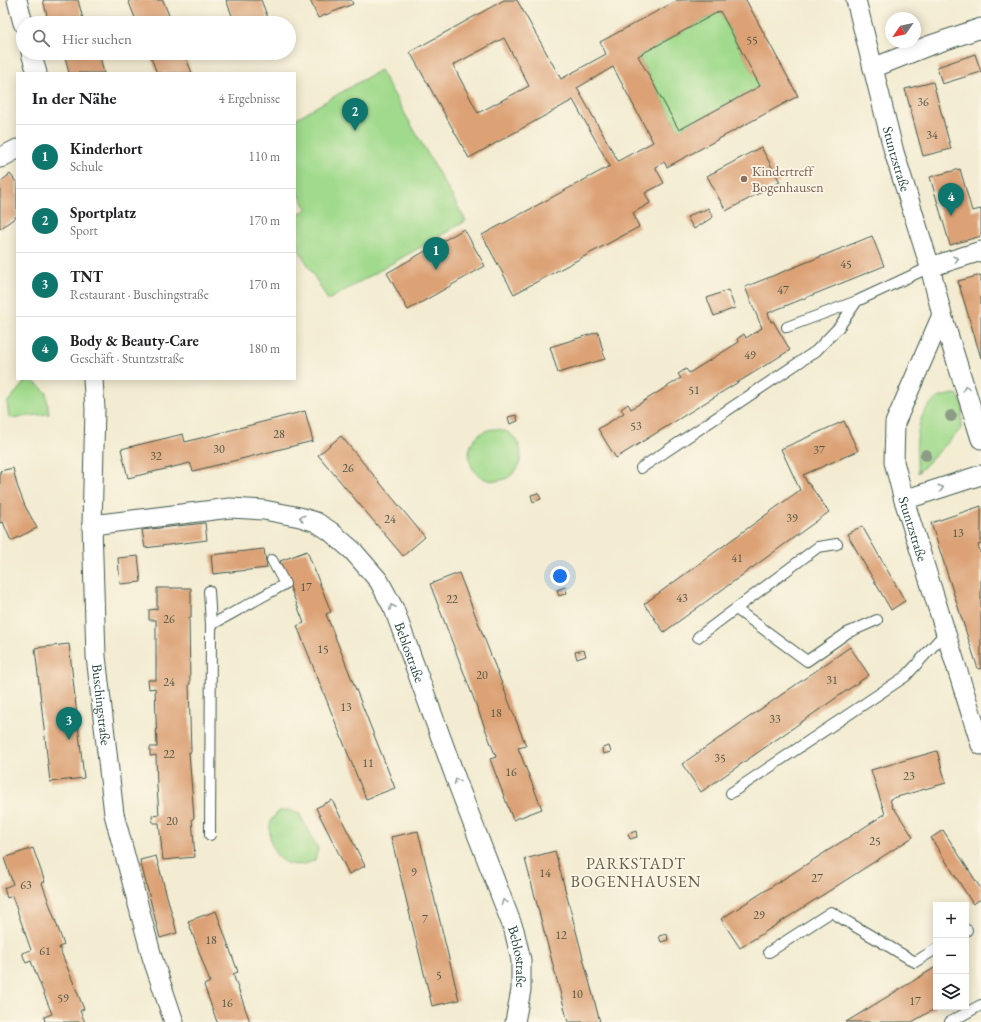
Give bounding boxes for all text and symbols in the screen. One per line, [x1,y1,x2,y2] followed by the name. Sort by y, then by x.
[885,12,921,48] north arrow
[16,16,296,60] search box
[30,27,52,49] icon: search
[62,29,132,48] text: Hier suchen
[746,32,758,48] house number: 55
[32,87,117,109] text: In der Nähe
[219,90,280,107] text: 4 Ergebnisse
[917,94,929,110] house number: 36
[342,98,368,131] pin: 2
[879,124,915,194] street label: Stuntzstraße
[926,127,938,143] house number: 34
[70,139,143,158] text: Kinderhort
[42,148,48,165] text: 1
[249,148,280,165] text: 110 m
[70,158,103,175] text: Schule
[752,162,824,196] place label: Kindertreff Bogenhausen
[739,174,749,184] marker: Kindertreff Bogenhausen
[938,183,964,216] pin: 4
[70,203,136,222] text: Sportplatz
[42,212,48,229] text: 2
[249,212,280,229] text: 170 m
[70,222,98,239] text: Sport
[423,237,449,270] pin: 1
[952,255,959,264] one-way arrow
[840,256,852,272] house number: 45
[70,267,103,286] text: TNT
[42,276,48,293] text: 3
[249,276,280,293] text: 170 m
[777,282,789,298] house number: 47
[70,286,209,303] text: Restaurant · Buschingstraße
[70,331,199,350] text: Body & Beauty-Care
[42,340,48,357] text: 4
[249,340,280,357] text: 180 m
[744,347,756,363] house number: 49
[70,350,184,367] text: Geschäft · Stuntzstraße
[688,382,700,398] house number: 51
[962,385,971,392] one-way arrow
[630,418,642,434] house number: 53
[273,426,285,442] house number: 28
[213,441,225,457] house number: 30
[813,442,825,458] house number: 37
[150,448,162,464] house number: 32
[342,460,354,476] house number: 26
[937,484,944,493] one-way arrow
[894,494,932,564] street label: Stuntzstraße
[786,510,798,526] house number: 39
[384,511,396,527] house number: 24
[299,514,306,523] one-way arrow
[952,525,964,541] house number: 13
[731,550,743,566] house number: 41
[550,566,570,586] your location
[300,579,312,595] house number: 17
[676,590,688,606] house number: 43
[446,591,458,607] house number: 22
[389,603,397,611] one-way arrow
[163,611,175,627] house number: 26
[391,620,429,685] street label: Beblostraße
[317,641,329,657] house number: 15
[88,663,115,747] street label: Buschingstraße
[476,667,488,683] house number: 20
[826,672,838,688] house number: 31
[163,674,175,690] house number: 24
[340,699,352,715] house number: 13
[490,705,502,721] house number: 18
[56,707,82,740] pin: 3
[769,711,781,727] house number: 33
[163,746,175,762] house number: 22
[714,750,726,766] house number: 35
[362,755,374,771] house number: 11
[505,764,517,780] house number: 16
[903,768,915,784] house number: 23
[453,778,462,785] one-way arrow
[166,813,178,829] house number: 20
[869,833,881,849] house number: 25
[571,853,701,892] district label: PARKSTADT BOGENHAUSEN
[411,864,417,880] house number: 9
[539,865,551,881] house number: 14
[811,870,823,886] house number: 27
[20,877,32,893] house number: 63
[500,899,508,906] one-way arrow
[933,902,969,1010] map controls
[933,902,969,938] button: +
[753,907,765,923] house number: 29
[422,911,428,927] house number: 7
[504,923,530,988] street label: Beblostraße
[555,927,567,943] house number: 12
[205,932,217,948] house number: 18
[933,938,969,974] button: −
[39,943,51,959] house number: 61
[436,967,442,983] house number: 5
[933,974,969,1010] button: layers
[571,986,583,1002] house number: 10
[57,990,69,1006] house number: 59
[909,993,921,1009] house number: 17
[221,995,233,1011] house number: 16

